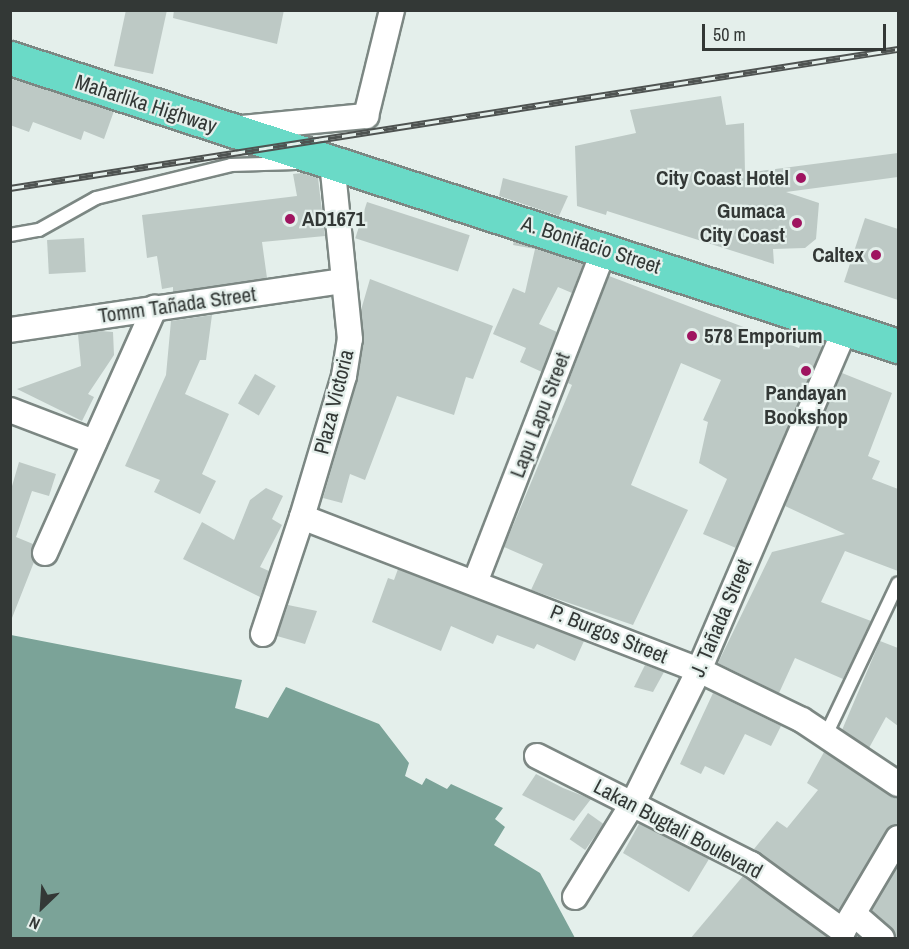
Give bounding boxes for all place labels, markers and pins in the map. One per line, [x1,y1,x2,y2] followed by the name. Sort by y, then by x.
[656,165,789,191] place label: City Coast Hotel
[794,171,808,185] marker: City Coast Hotel
[700,198,785,248] place label: Gumaca City Coast
[302,206,365,232] place label: AD1671
[283,212,297,226] marker: AD1671
[790,216,804,230] marker: Gumaca City Coast
[812,242,864,268] place label: Caltex
[869,248,883,262] marker: Caltex
[704,323,823,349] place label: 578 Emporium
[685,329,699,343] marker: 578 Emporium
[799,364,813,378] marker: Pandayan Bookshop
[764,380,848,430] place label: Pandayan Bookshop

